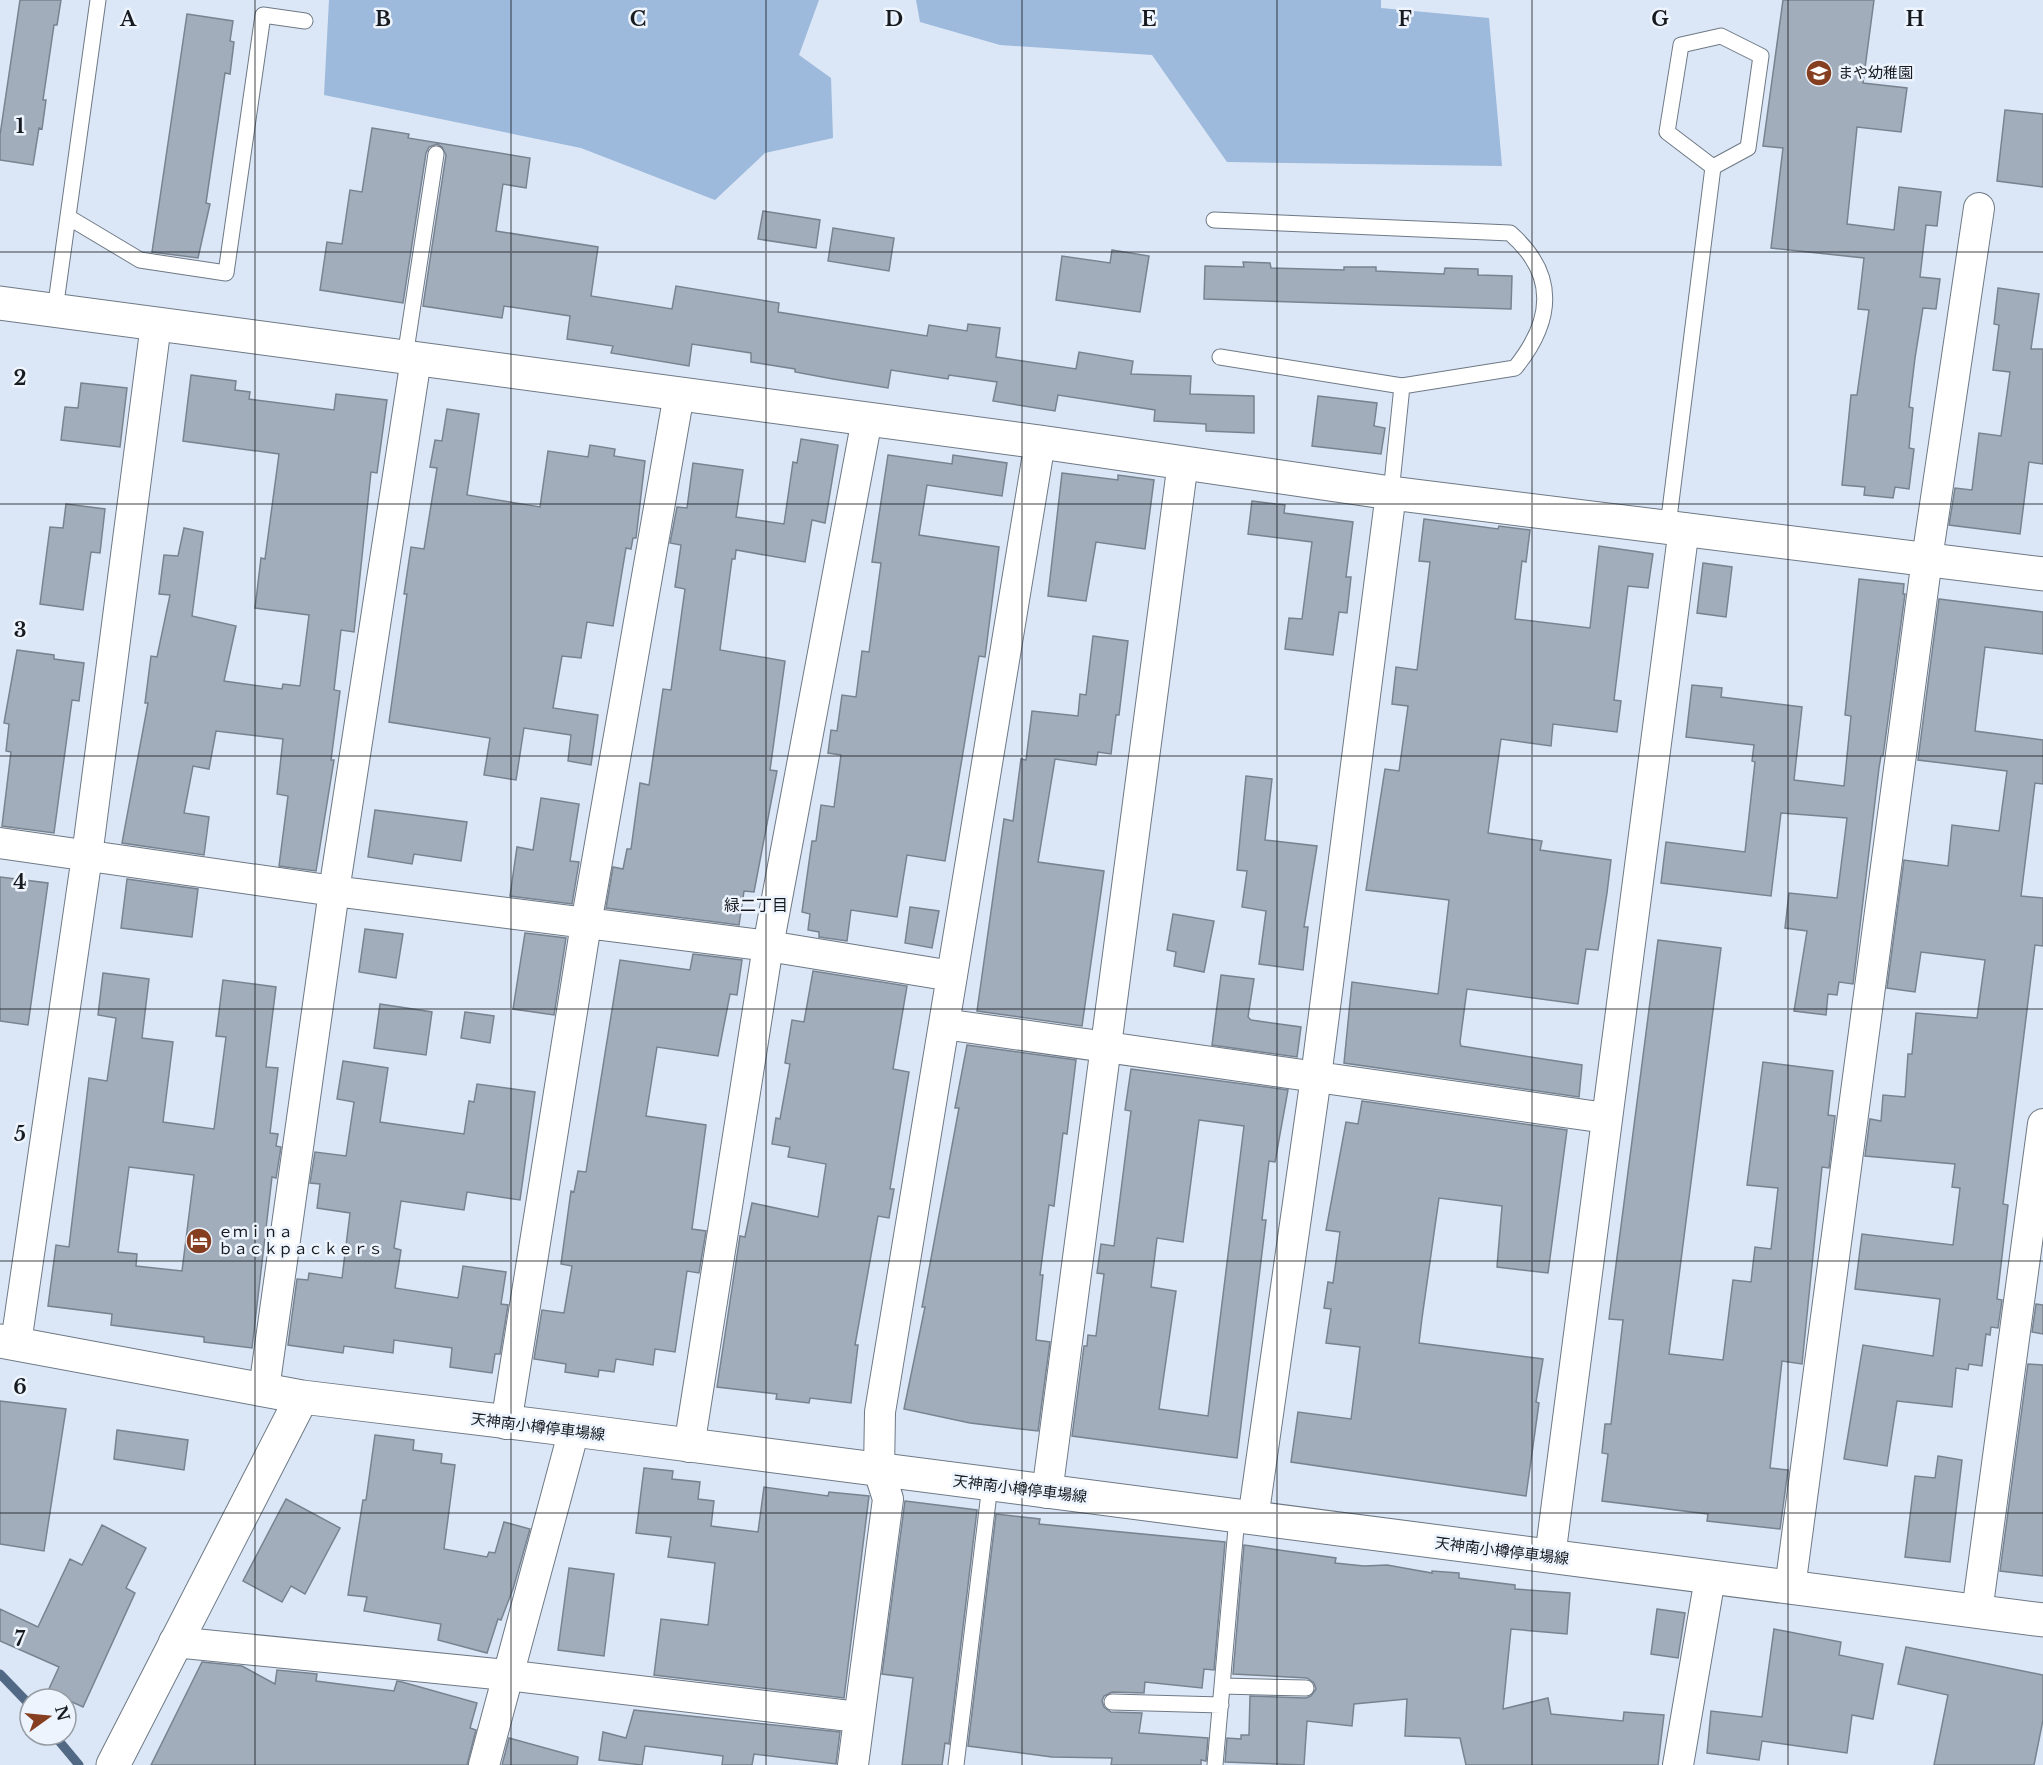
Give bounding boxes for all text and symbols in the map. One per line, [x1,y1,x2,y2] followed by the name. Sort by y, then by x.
[119,7,137,31] text: A
[375,7,391,31] text: B
[630,7,646,31] text: C
[885,7,903,31] text: D
[1141,7,1157,31] text: E
[1398,7,1412,31] text: F
[1651,7,1669,31] text: G
[1906,7,1925,31] text: H
[1804,58,1834,88] school or university icon: まや幼稚園
[1838,63,1913,82] place label: まや幼稚園
[16,114,25,138] text: 1
[13,366,27,390] text: 2
[14,618,26,642] text: 3
[13,870,27,894] text: 4
[724,895,788,915] district label: 緑二丁目
[14,1122,26,1146] text: 5
[218,1222,383,1258] place label: ｅｍｉｎａ ｂａｃｋｐａｃｋｅｒｓ
[184,1226,214,1256] hotel icon: ｅｍｉｎａ ｂａｃｋｐａｃｋｅｒｓ
[13,1375,27,1399] text: 6
[470,1409,606,1444] street label: 天神南小樽停車場線
[952,1471,1088,1506] street label: 天神南小樽停車場線
[1434,1533,1570,1568] street label: 天神南小樽停車場線
[15,1627,26,1651] text: 7
[18,1687,78,1747] north arrow
[51,1703,74,1723] text: N

